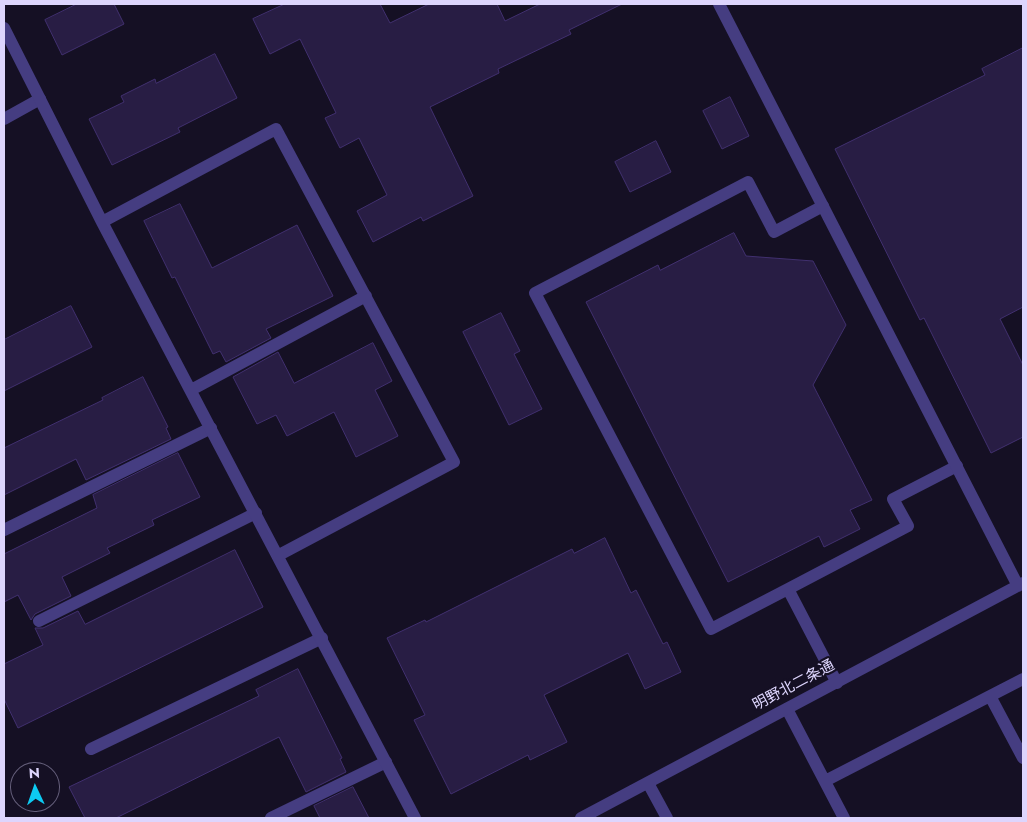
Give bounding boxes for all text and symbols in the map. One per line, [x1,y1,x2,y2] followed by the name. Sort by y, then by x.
[750,657,838,715] street label: 明野北二条通
[10,762,60,812] north arrow
[28,763,40,783] text: N

